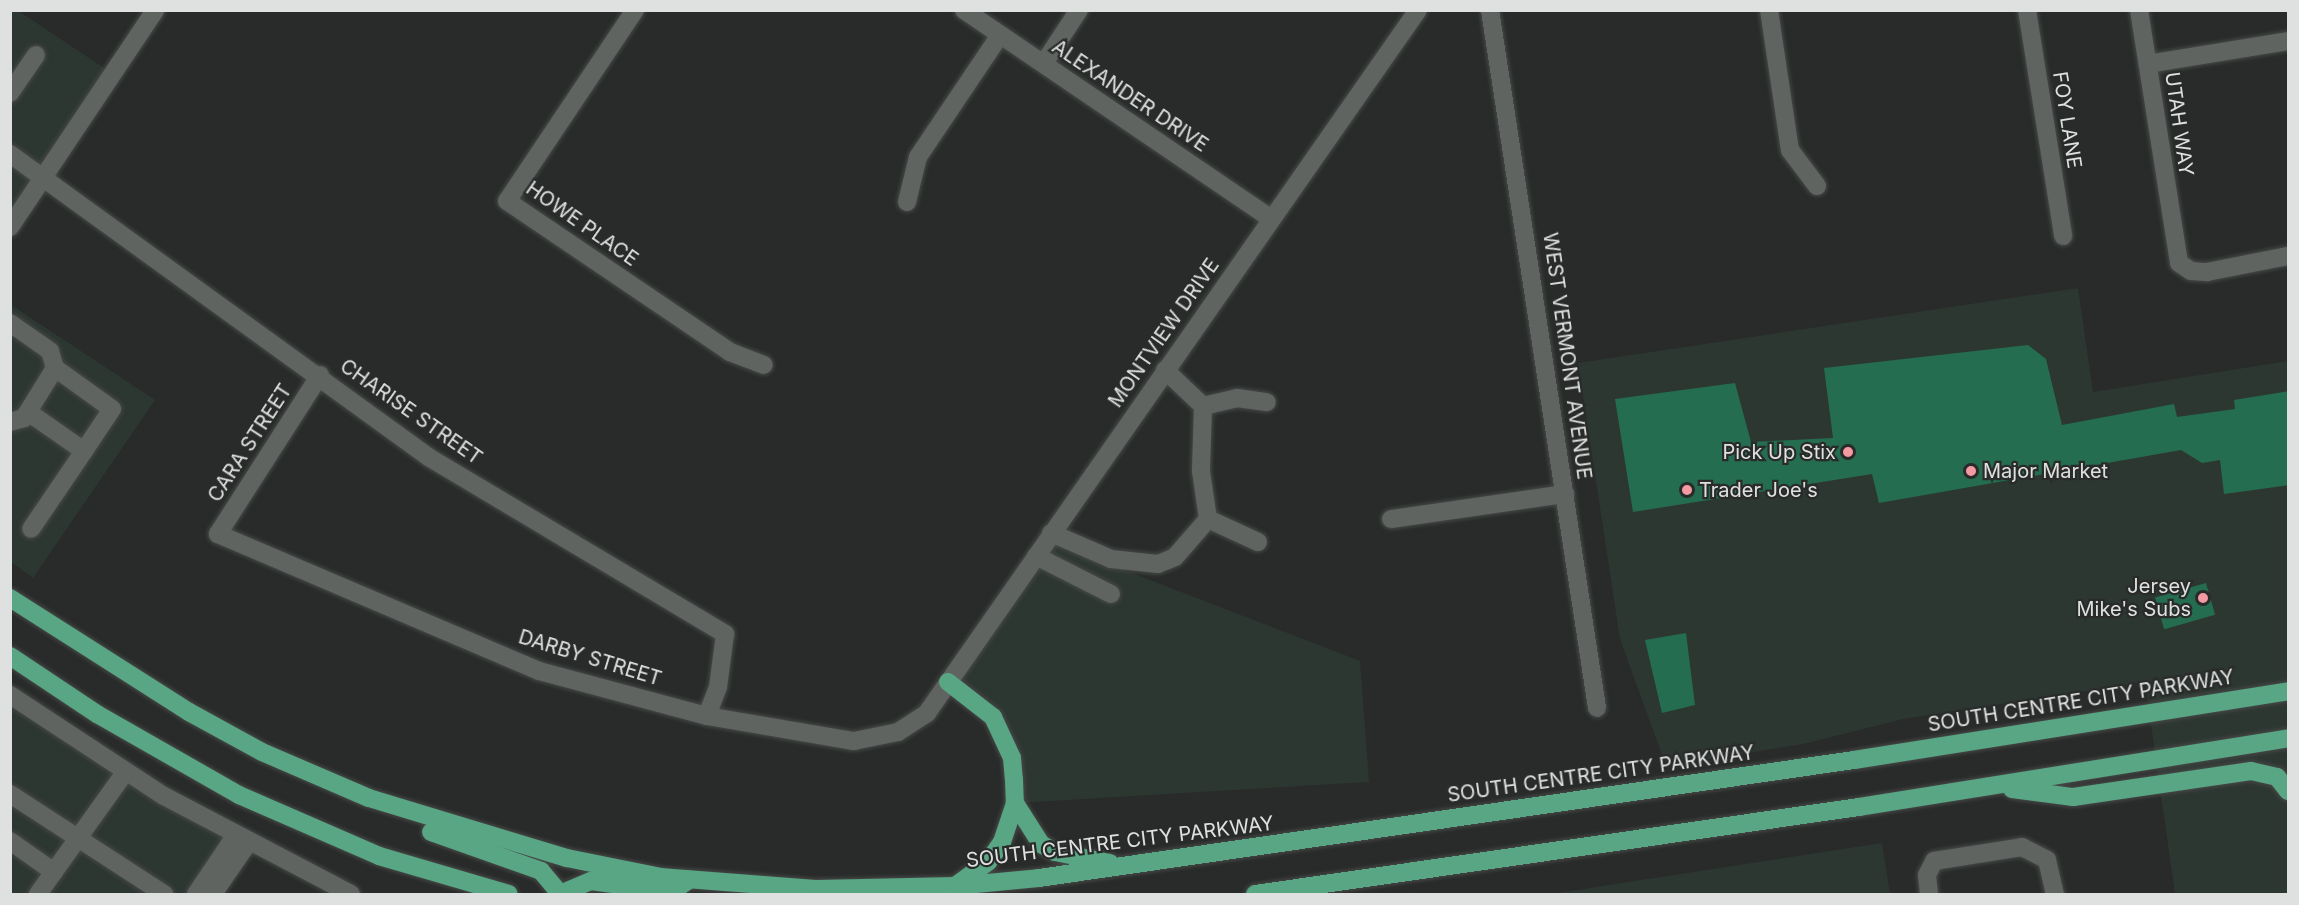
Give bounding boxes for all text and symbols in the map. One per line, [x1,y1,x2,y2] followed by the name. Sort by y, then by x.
[1047,35,1213,157] street label: ALEXANDER DRIVE
[2047,70,2087,170] street label: FOY LANE
[2160,70,2198,178] street label: UTAH WAY
[521,177,643,271] street label: HOWE PLACE
[1538,231,1596,481] street label: WEST VERMONT AVENUE
[1104,254,1224,412] street label: MONTVIEW DRIVE
[335,354,487,470] street label: CHARISE STREET
[203,379,297,507] street label: CARA STREET
[1722,440,1836,464] place label: Pick Up Stix
[1841,445,1855,459] marker: Pick Up Stix
[1983,459,2108,483] place label: Major Market
[1964,464,1978,478] marker: Major Market
[1699,478,1818,502] place label: Trader Joe's
[1680,483,1694,497] marker: Trader Joe's
[2077,574,2191,621] place label: Jersey Mike's Subs
[2196,591,2210,605] marker: Jersey Mike's Subs
[516,625,664,691] street label: DARBY STREET
[1926,665,2236,737] street label: SOUTH CENTRE CITY PARKWAY
[1446,741,1756,807] street label: SOUTH CENTRE CITY PARKWAY
[965,811,1275,873] street label: SOUTH CENTRE CITY PARKWAY

